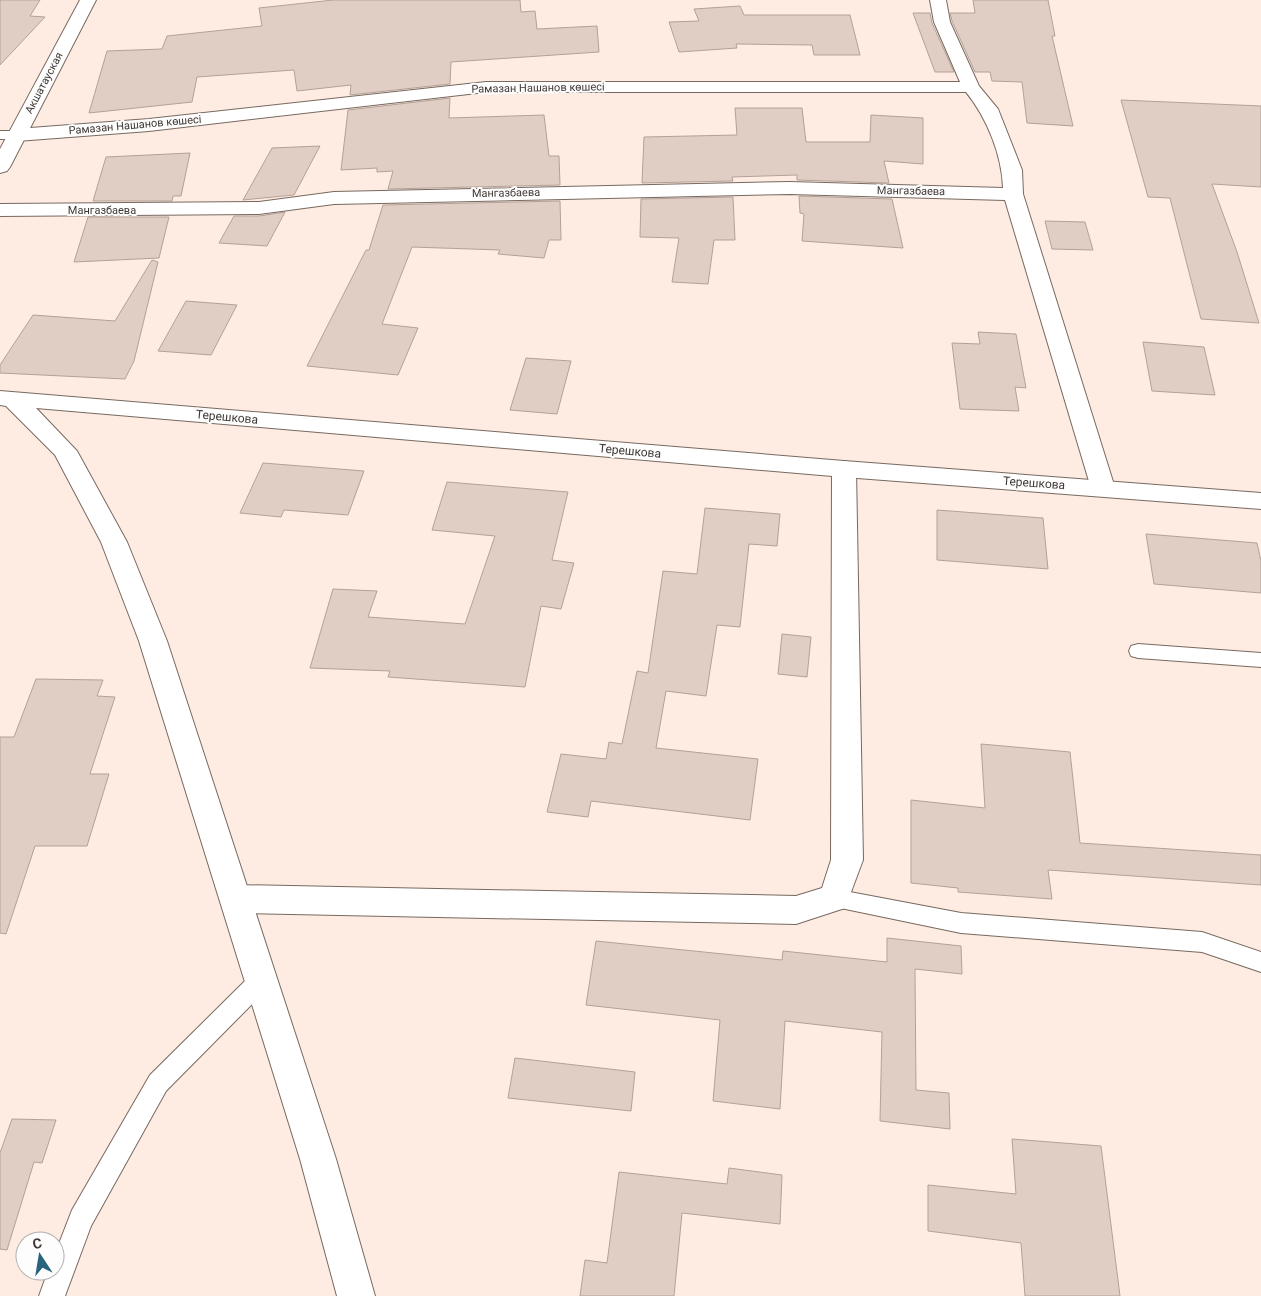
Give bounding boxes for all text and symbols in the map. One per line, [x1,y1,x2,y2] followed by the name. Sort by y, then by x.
[22,50,66,116] street label: Акшатауская
[471,80,605,96] street label: Рамазан Нашанов көшесі
[68,113,202,137] street label: Рамазан Нашанов көшесі
[877,184,945,198] street label: Мангазбаева
[472,186,540,200] street label: Мангазбаева
[68,204,136,217] street label: Мангазбаева
[195,407,259,427] street label: Терешкова
[598,441,662,461] street label: Терешкова
[1002,474,1066,492] street label: Терешкова
[15,1231,65,1281] north arrow
[31,1235,43,1252] text: С

